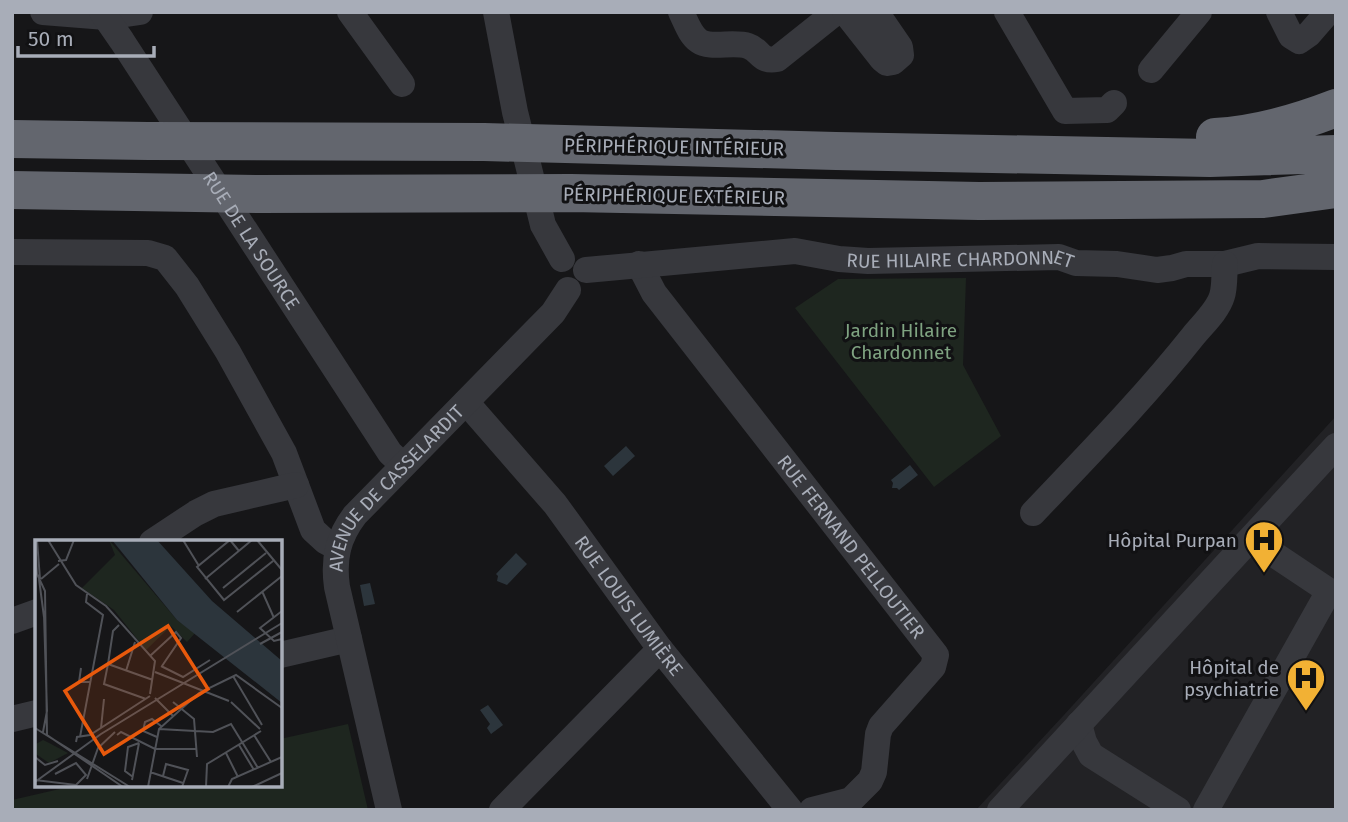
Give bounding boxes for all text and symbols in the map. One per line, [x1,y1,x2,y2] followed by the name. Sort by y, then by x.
[18,14,154,58] scale bar
[28,26,74,52] text: 50 m
[564,134,785,160] street label: PÉRIPHÉRIQUE INTÉRIEUR
[198,167,305,314] street label: RUE DE LA SOURCE
[563,183,786,209] street label: PÉRIPHÉRIQUE EXTÉRIEUR
[846,245,1077,273] street label: RUE HILAIRE CHARDONNET
[845,319,957,364] park label: Jardin Hilaire Chardonnet
[324,400,468,572] street label: AVENUE DE CASSELARDIT
[773,450,930,643] street label: RUE FERNAND PELLOUTIER
[1243,519,1285,574] hospital icon: Hôpital Purpan
[1107,529,1237,552] place label: Hôpital Purpan
[570,531,688,680] street label: RUE LOUIS LUMIÈRE
[35,540,282,787] inset map
[1184,656,1279,701] place label: Hôpital de psychiatrie
[1285,657,1327,712] hospital icon: Hôpital de psychiatrie

